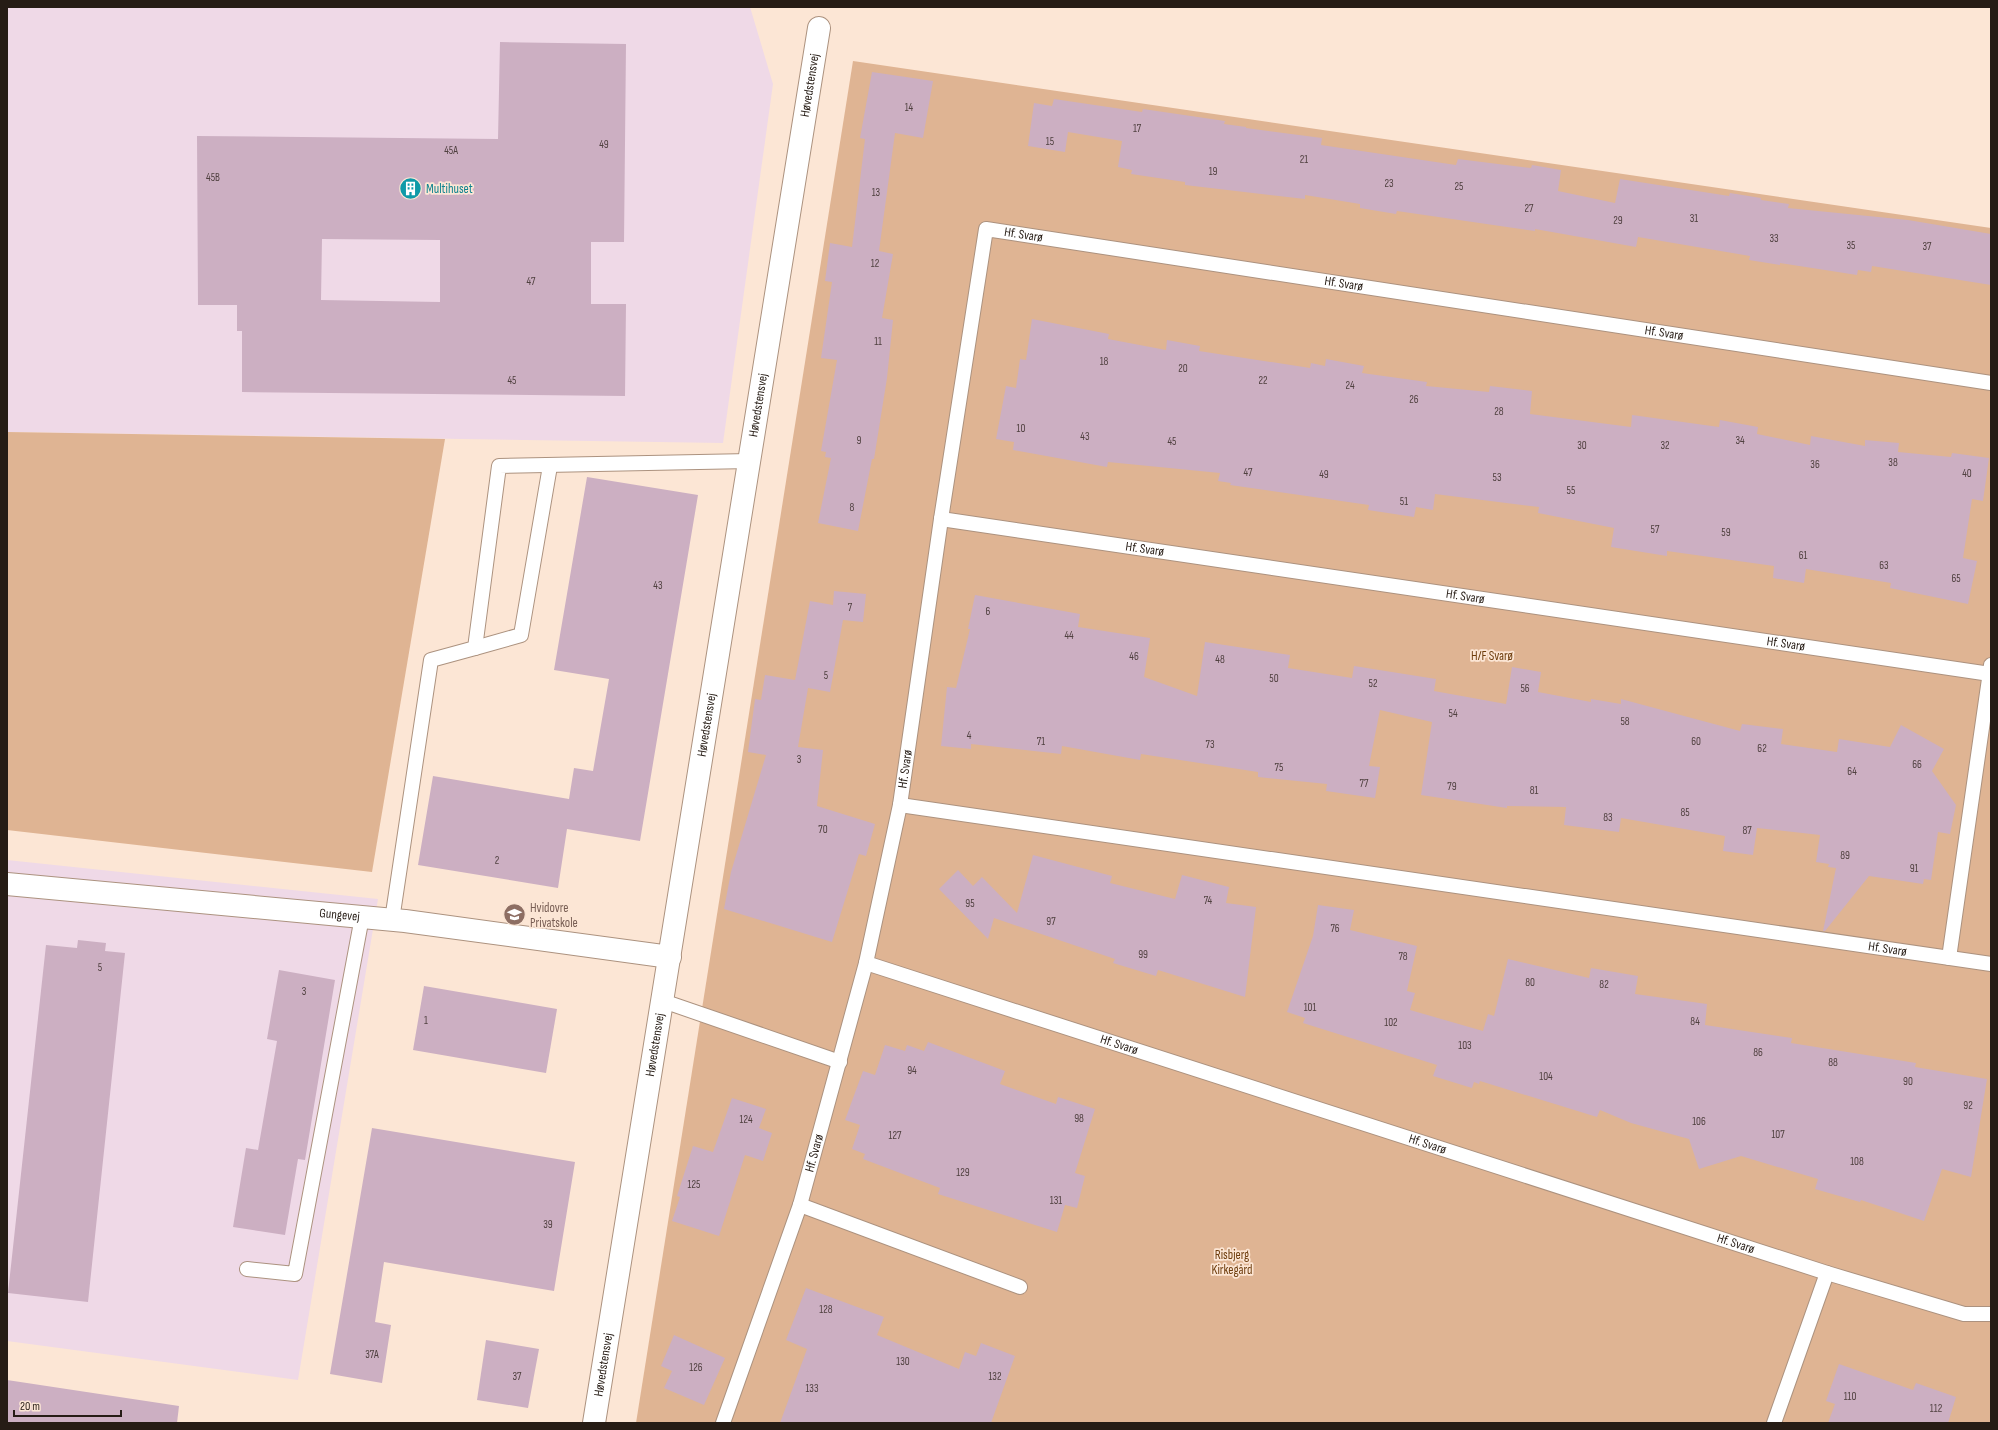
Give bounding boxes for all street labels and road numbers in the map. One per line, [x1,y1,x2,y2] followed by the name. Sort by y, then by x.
[797,52,823,118] street label: Høvedstensvej
[1003,224,1044,246] street label: Hf. Svarø
[1323,273,1365,295] street label: Hf. Svarø
[1644,322,1685,344] street label: Hf. Svarø
[745,372,771,438] street label: Høvedstensvej
[1125,538,1166,560] street label: Hf. Svarø
[1445,586,1486,607] street label: Hf. Svarø
[1766,633,1807,655] street label: Hf. Svarø
[694,692,720,758] street label: Høvedstensvej
[894,748,916,789] street label: Hf. Svarø
[319,905,360,925] street label: Gungevej
[1867,938,1908,960] street label: Hf. Svarø
[642,1012,668,1078] street label: Høvedstensvej
[1098,1031,1141,1058] street label: Hf. Svarø
[1407,1131,1449,1158] street label: Hf. Svarø
[801,1132,827,1174] street label: Hf. Svarø
[1715,1230,1757,1257] street label: Hf. Svarø
[590,1332,616,1398] street label: Høvedstensvej

